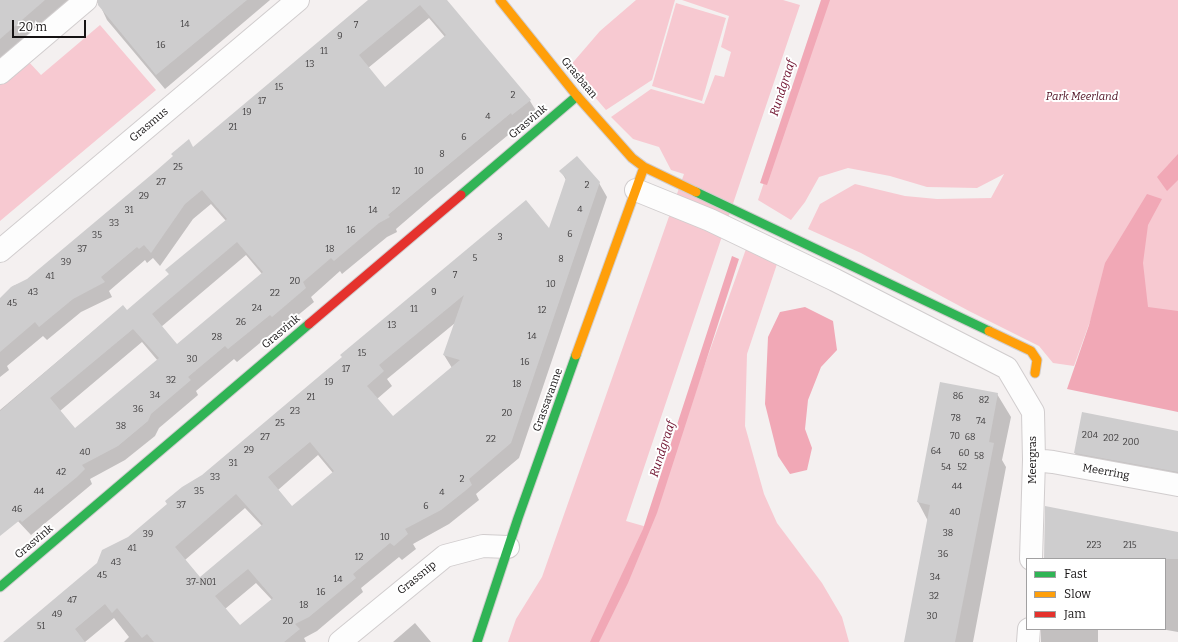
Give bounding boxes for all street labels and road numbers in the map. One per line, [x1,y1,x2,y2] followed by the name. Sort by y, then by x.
[558,55,600,101] street label: Grasbaan
[506,102,550,142] street label: Grasvink
[127,105,171,145] street label: Grasmus
[259,312,303,352] street label: Grasvink
[530,367,566,433] street label: Grassavanne
[1026,436,1040,484] street label: Meergras
[1081,461,1131,483] street label: Meerring
[12,522,56,562] street label: Grasvink
[395,558,439,598] street label: Grassnip

